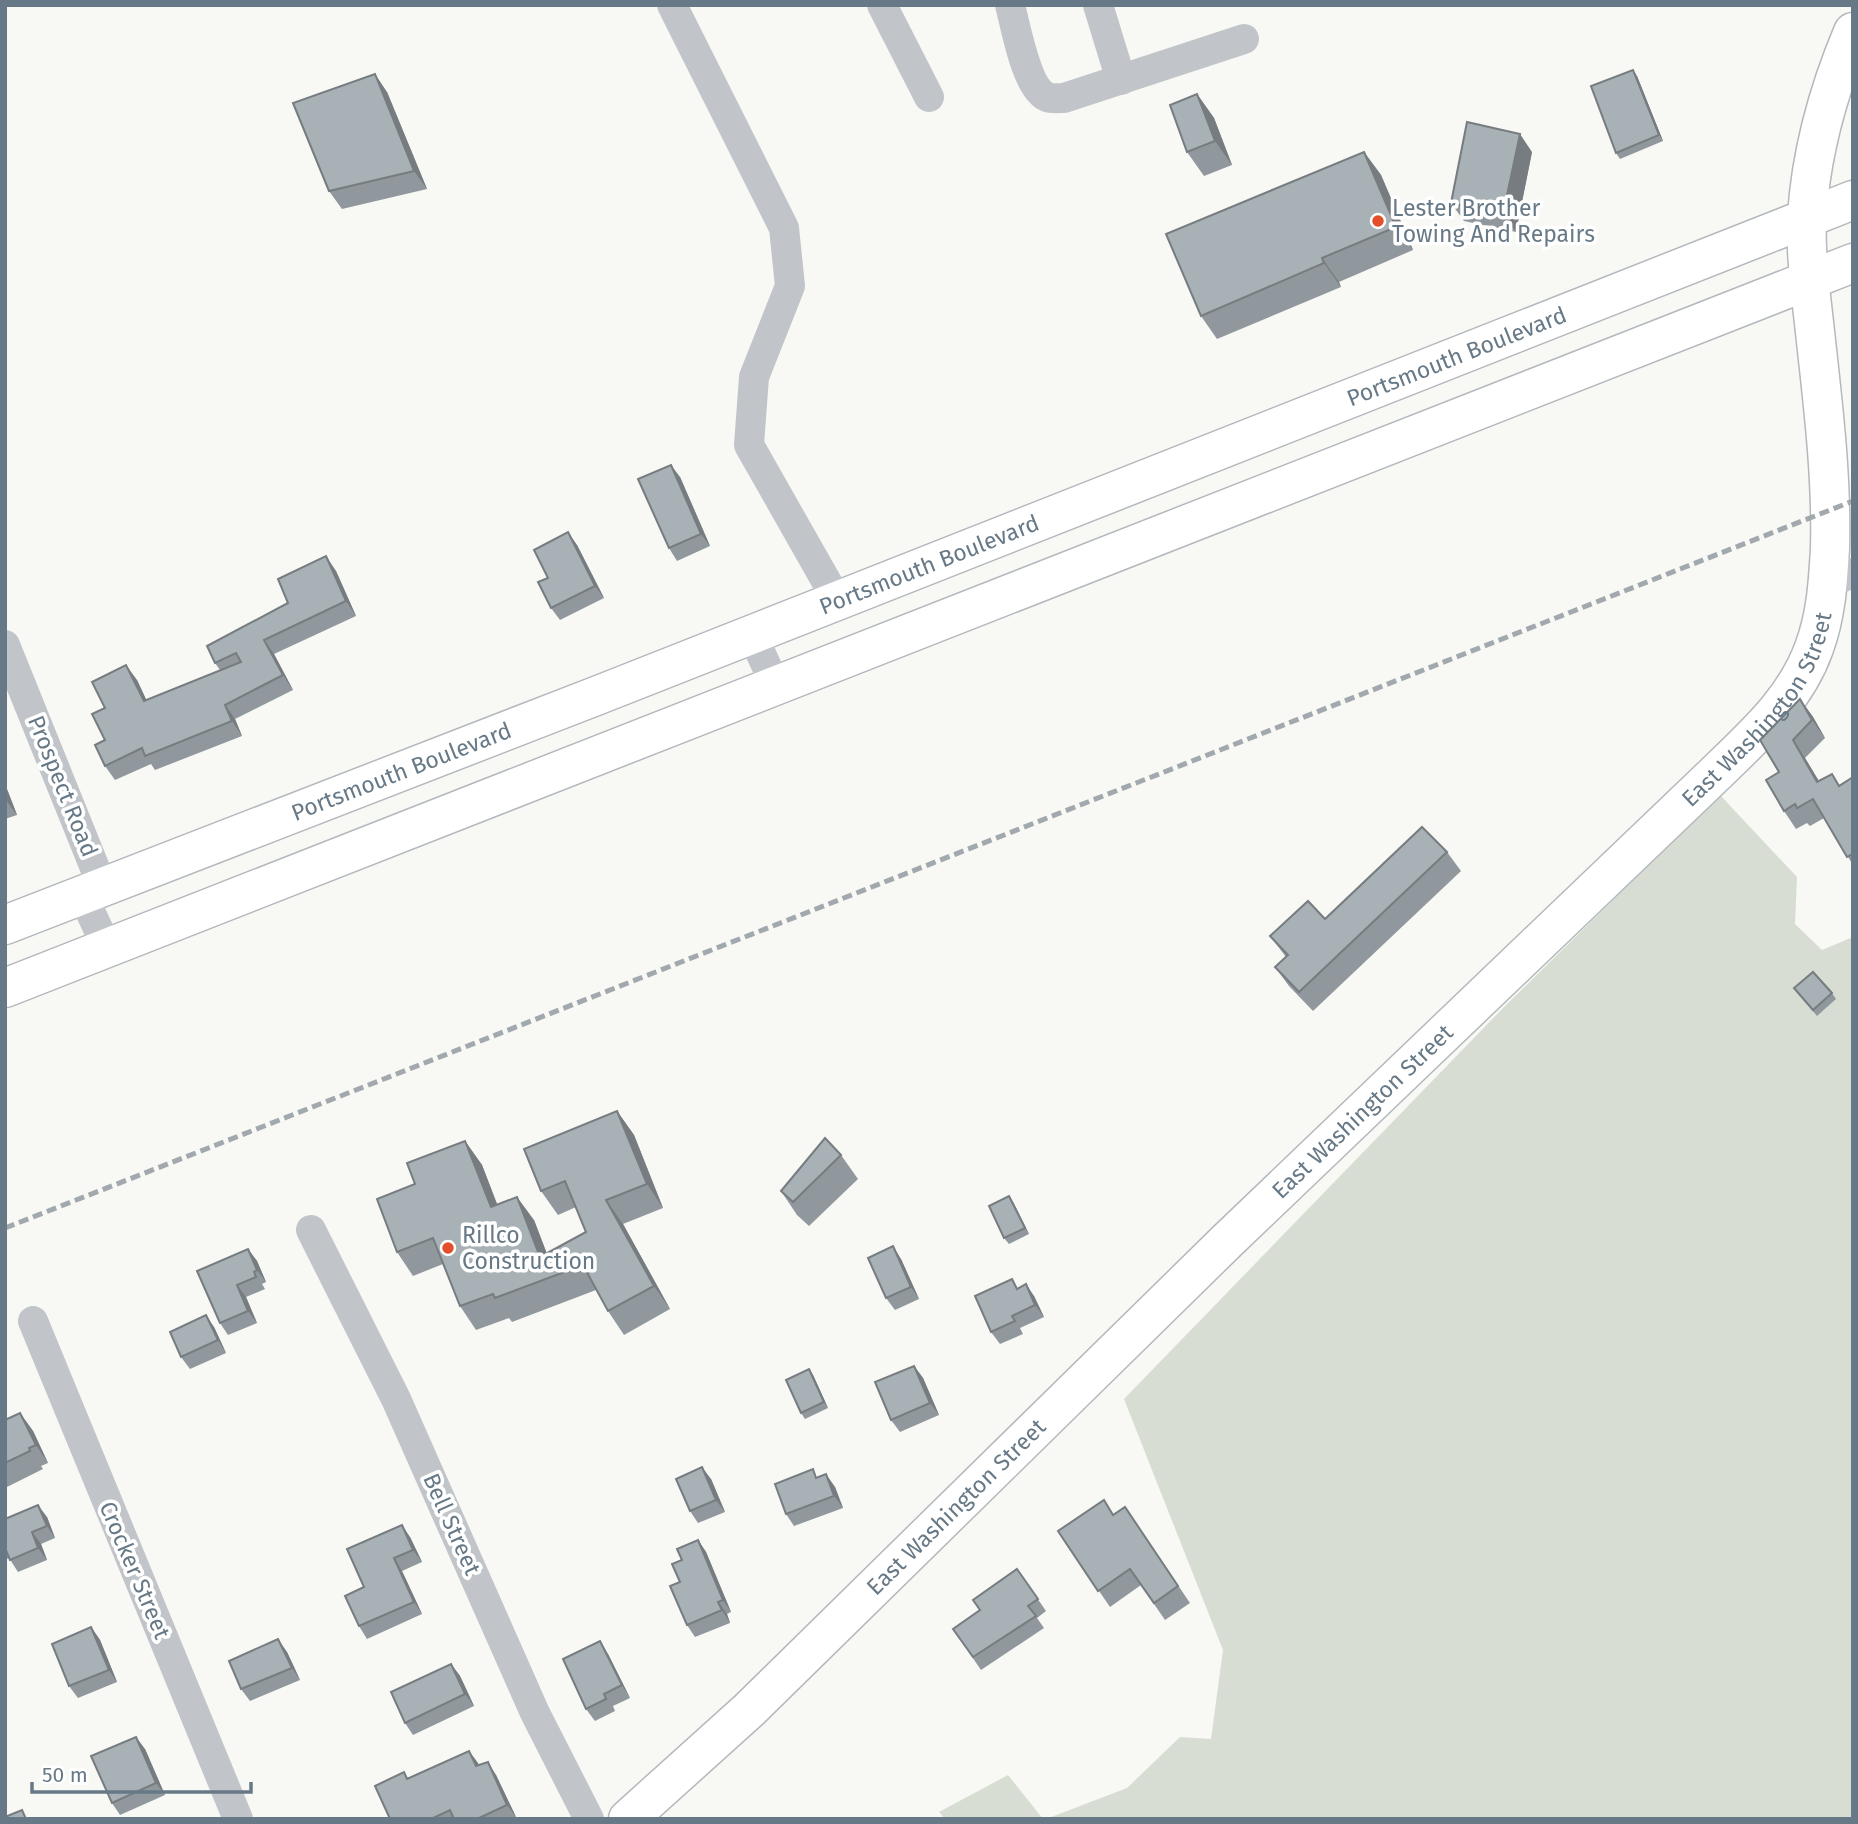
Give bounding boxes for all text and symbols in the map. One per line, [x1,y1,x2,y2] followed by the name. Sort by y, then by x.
[1392,194,1595,248] place label: Lester Brother Towing And Repairs
[1370,213,1386,229] marker: Lester Brother Towing And Repairs
[1343,300,1571,412] street label: Portsmouth Boulevard
[815,509,1043,620] street label: Portsmouth Boulevard
[1676,609,1838,812] street label: East Washington Street
[22,711,104,861] street label: Prospect Road
[287,716,515,827] street label: Portsmouth Boulevard
[1266,1018,1459,1204] street label: East Washington Street
[462,1221,595,1275] place label: Rillco Construction
[440,1240,456,1256] marker: Rillco Construction
[861,1412,1052,1601] street label: East Washington Street
[417,1469,487,1580] street label: Bell Street
[93,1497,177,1644] street label: Crocker Street
[32,1750,250,1794] scale bar
[42,1762,88,1788] text: 50 m

